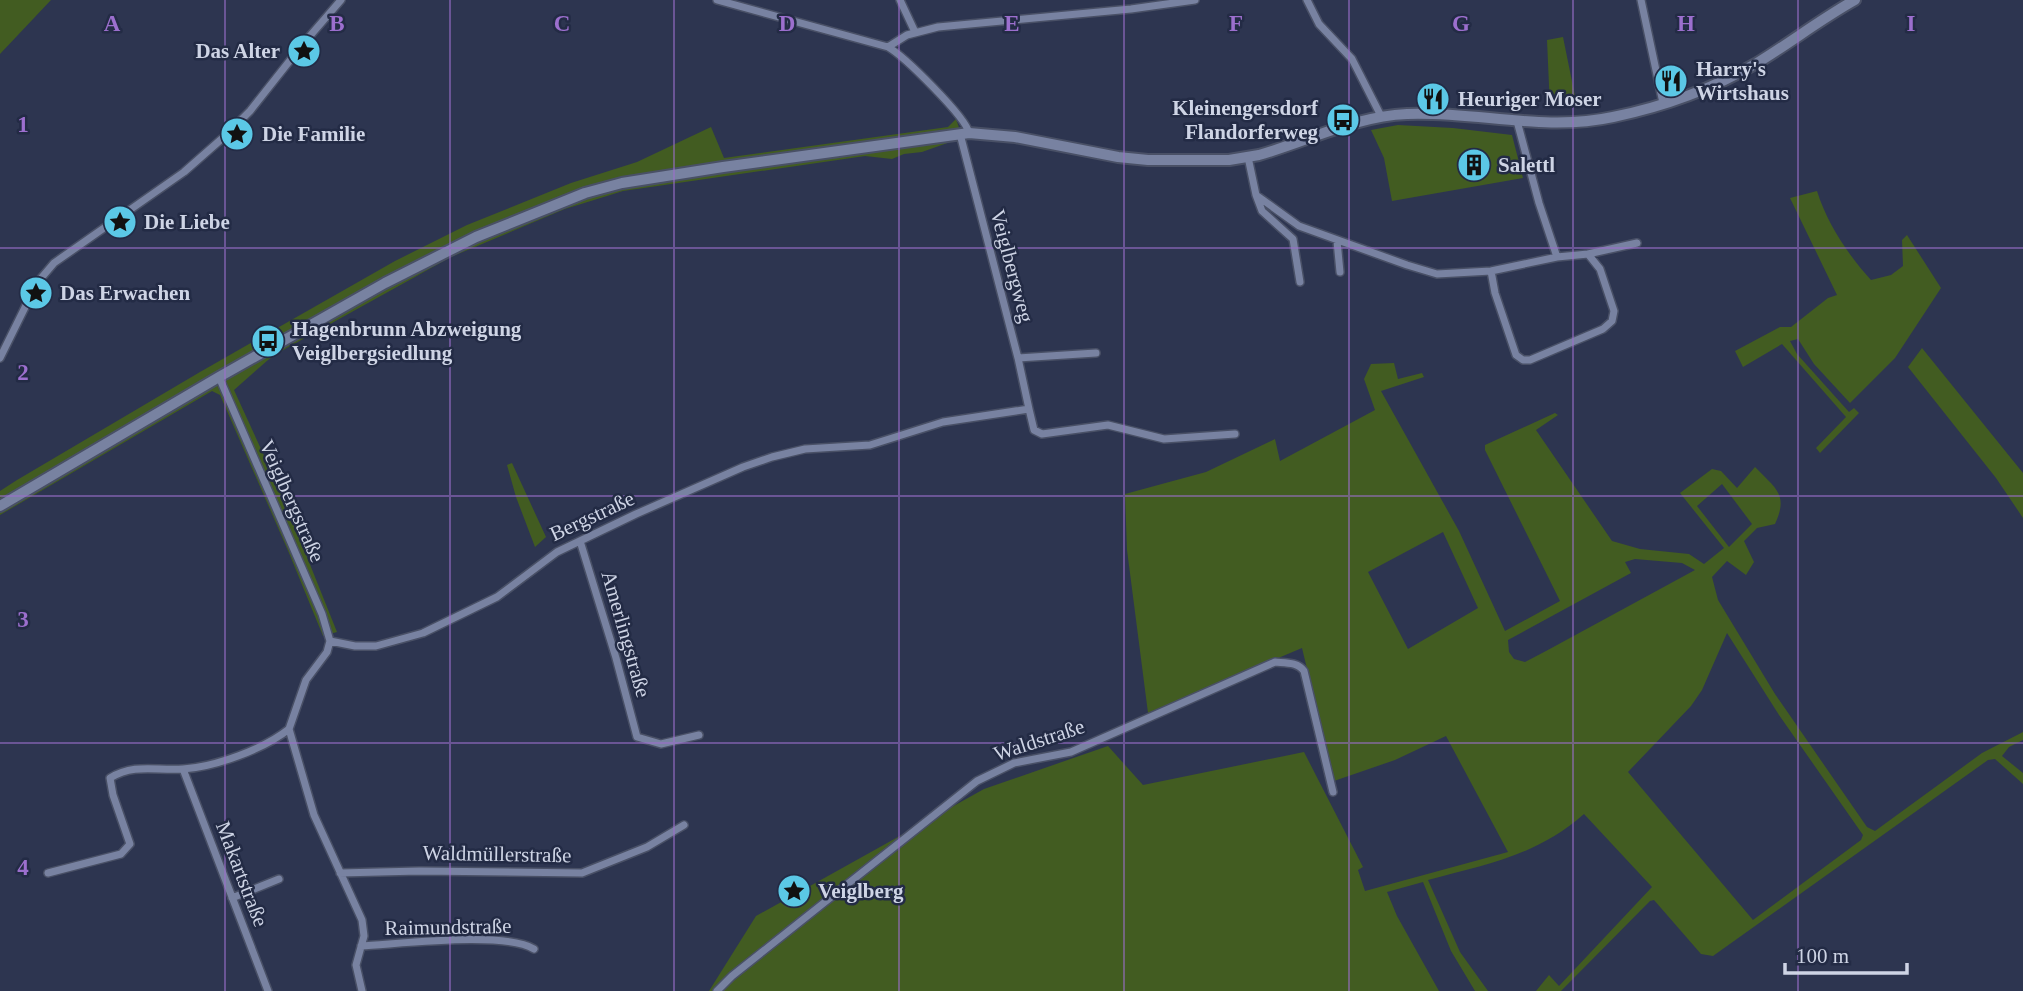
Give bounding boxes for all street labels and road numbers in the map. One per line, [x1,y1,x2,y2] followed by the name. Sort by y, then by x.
[985,207,1039,326] street label: Veiglbergweg
[254,436,330,566] street label: Veiglbergstraße
[546,486,638,546] street label: Bergstraße
[596,568,656,700] street label: Amerlingstraße
[991,714,1087,766] street label: Waldstraße
[211,818,273,930] street label: Makartstraße
[422,841,572,867] street label: Waldmüllerstraße
[384,914,512,940] street label: Raimundstraße

